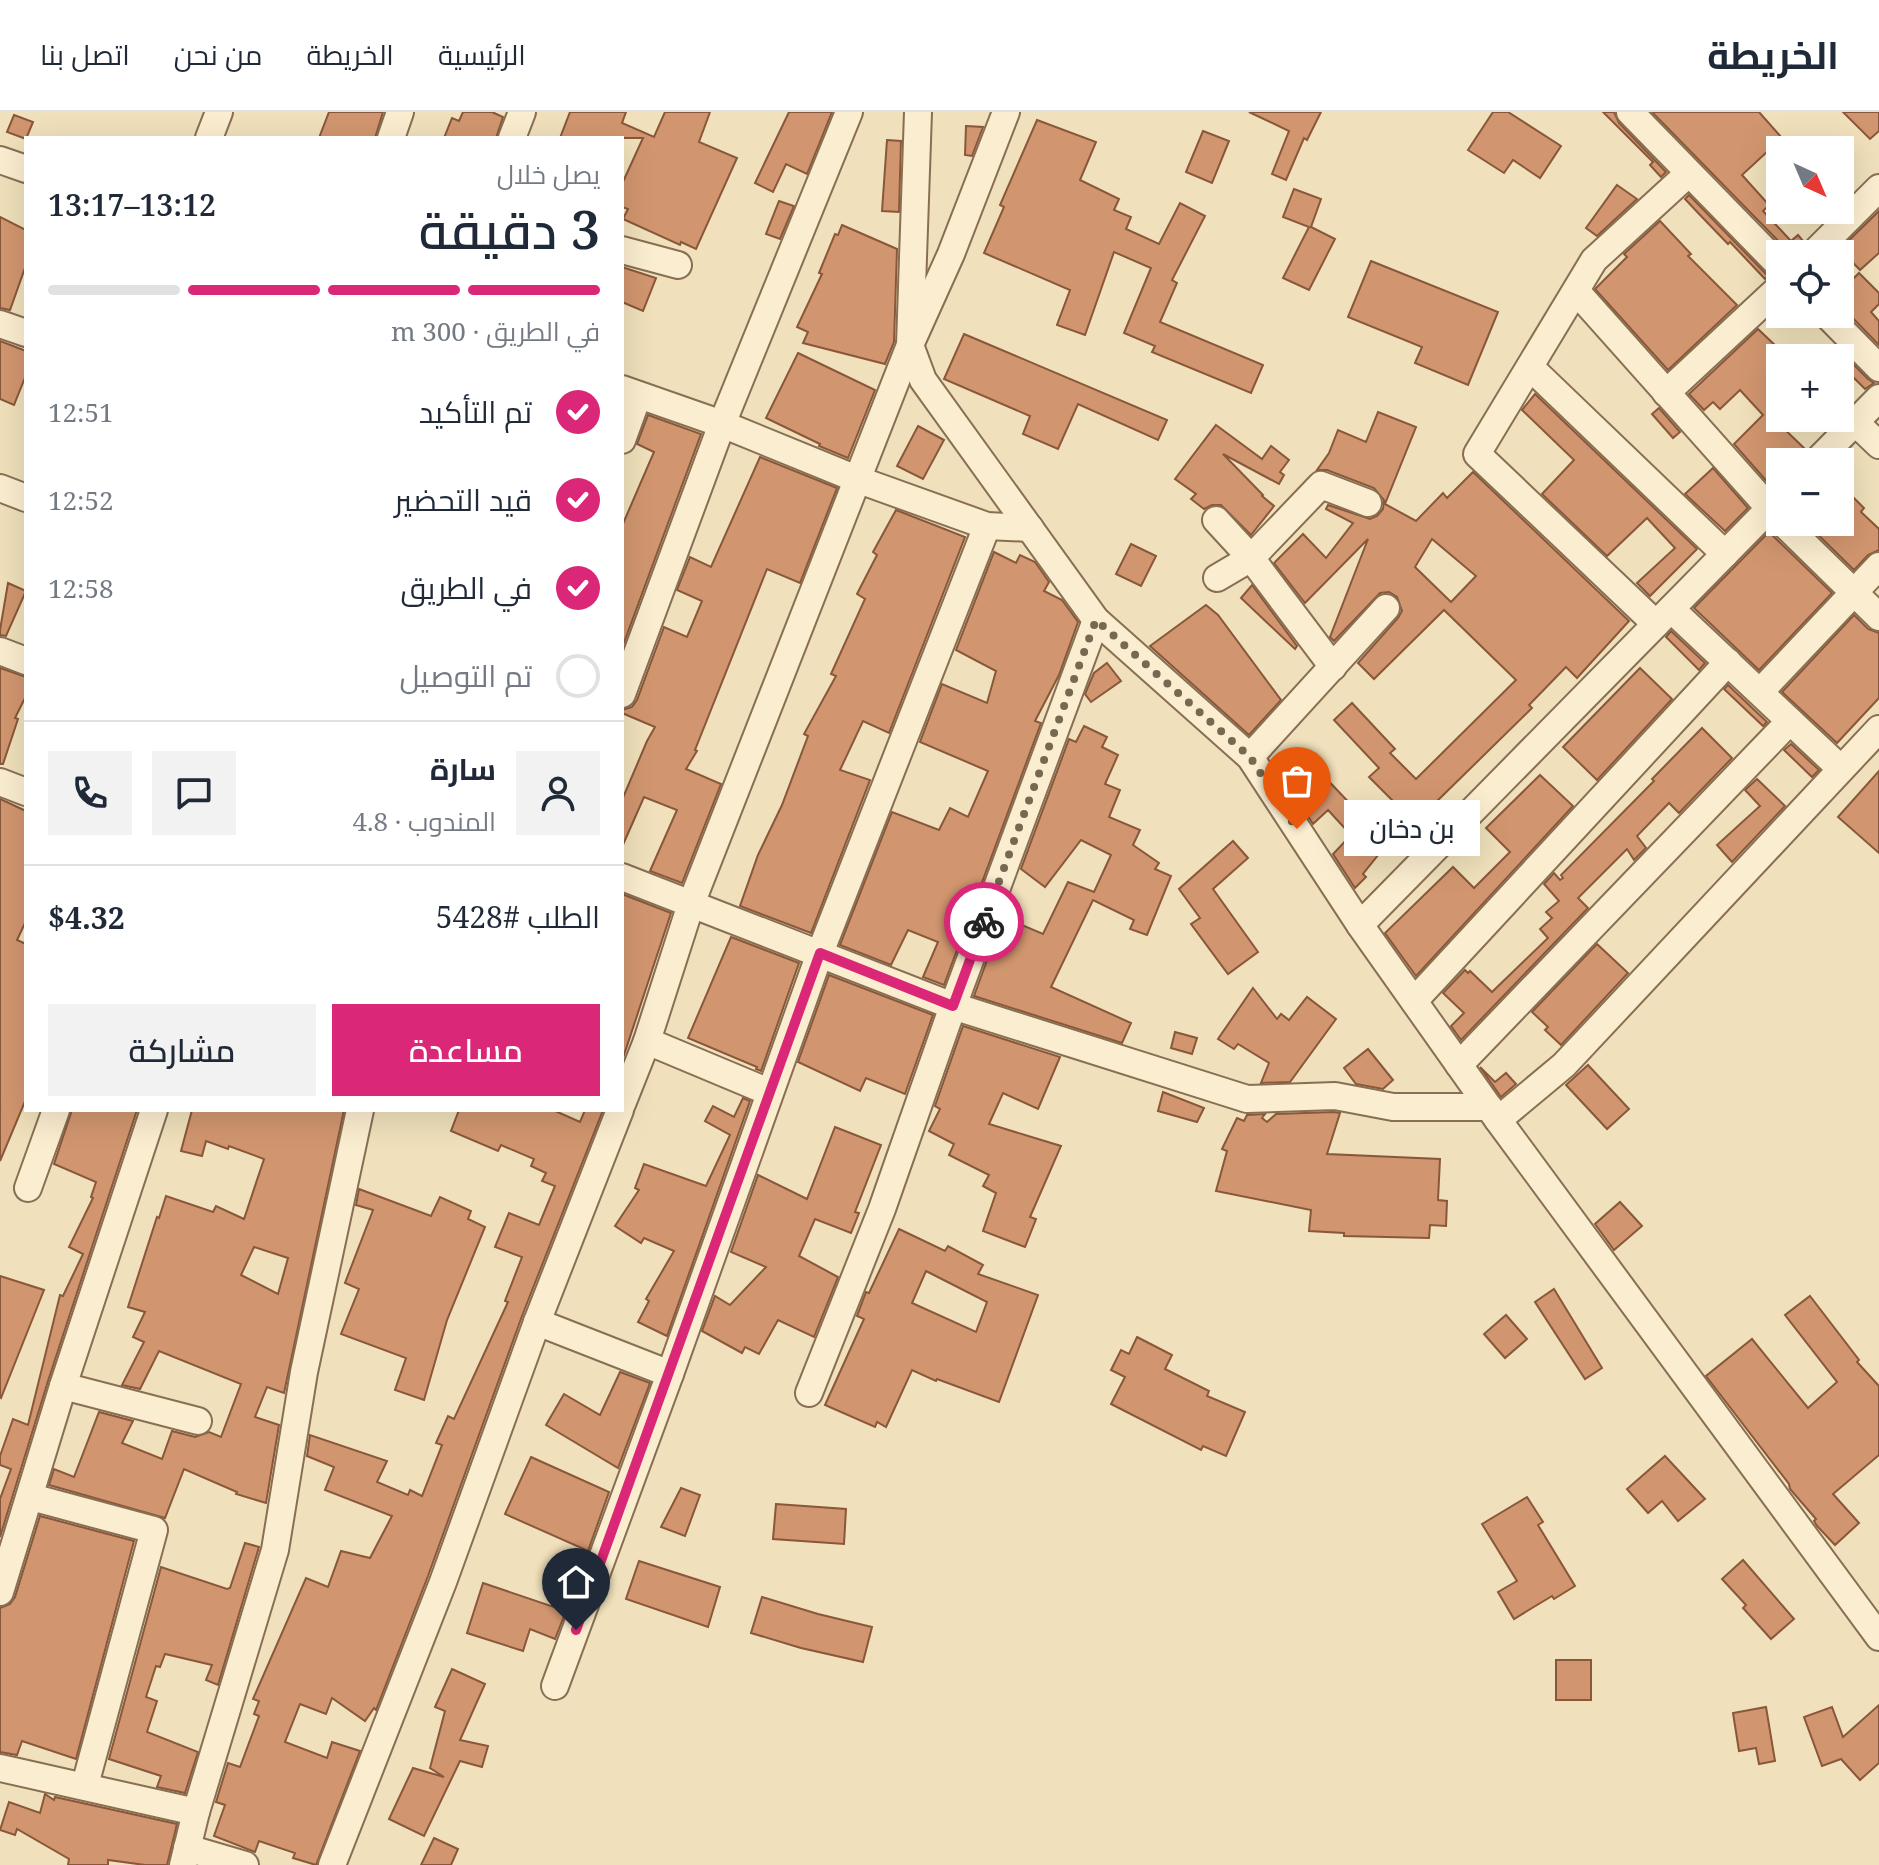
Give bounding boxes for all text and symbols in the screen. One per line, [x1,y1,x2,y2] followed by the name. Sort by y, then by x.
[1707,28,1839,80] text: الخريطة
[40,35,130,73] text: اتصل بنا
[174,35,262,73] text: من نحن
[306,35,394,73] text: الخريطة
[438,35,526,73] text: الرئيسية
[1766,136,1854,224] north arrow
[1766,136,1854,536] map controls
[497,156,600,192] text: يصل خلال
[48,184,216,225] text: 13:12–13:17
[419,193,600,264] text: 3 دقيقة
[1766,240,1854,328] button: locate
[391,313,600,349] text: في الطريق · 300 m
[1766,344,1854,432] button: +
[556,390,600,434] icon: check
[419,391,532,432] text: تم التأكيد
[48,394,114,430] text: 12:51
[1766,448,1854,536] button: −
[556,478,600,522] icon: check
[394,479,532,520] text: قيد التحضير
[48,482,114,518] text: 12:52
[556,566,600,610] icon: check
[400,567,532,608] text: في الطريق
[48,570,114,606] text: 12:58
[400,655,532,696] text: تم التوصيل
[1263,747,1331,829] pin
[430,748,496,789] text: سارة
[48,751,132,835] button: phone
[152,751,236,835] button: chat
[516,751,600,835] button: person
[1275,759,1319,803] icon: bag
[1345,801,1481,857] callout: بن دخان
[352,803,496,839] text: المندوب · 4.8
[1369,810,1455,846] text: بن دخان
[944,882,1024,962] courier
[436,896,600,937] text: الطلب #5428
[48,897,125,938] text: $4.32
[962,900,1006,944] icon: bike
[48,1004,316,1096] button: مشاركة
[332,1004,600,1096] button: مساعدة
[542,1548,610,1630] pin
[554,1560,598,1604] icon: home

